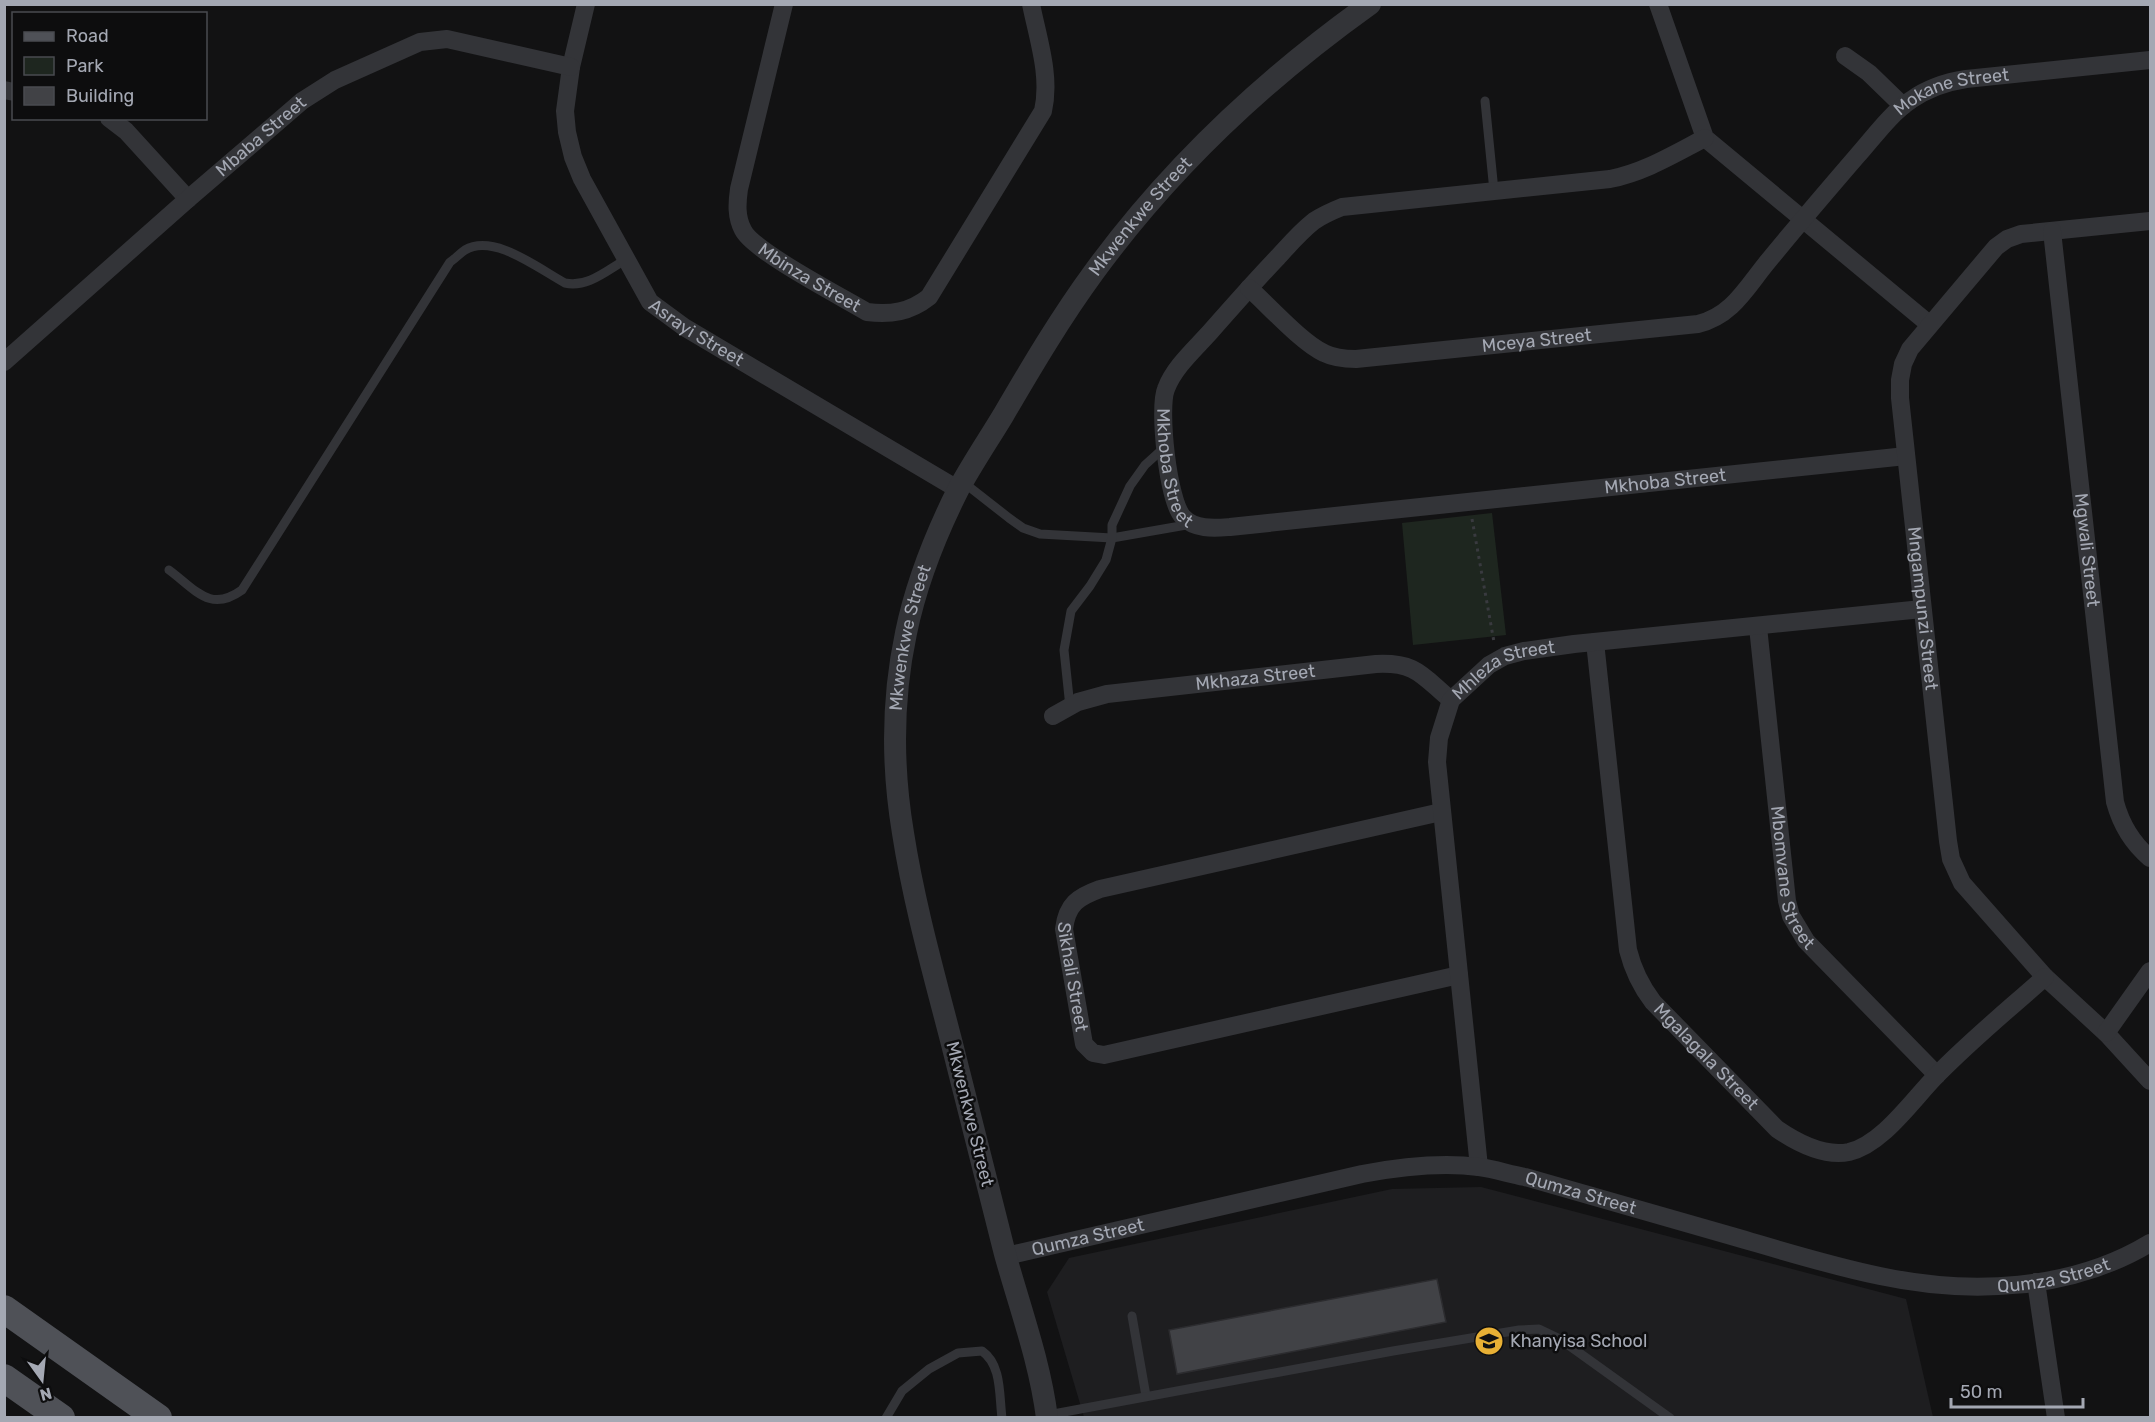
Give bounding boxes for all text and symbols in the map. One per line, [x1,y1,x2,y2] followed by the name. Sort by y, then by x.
[12,12,207,120] legend
[66,25,109,47] text: Road
[66,55,104,77] text: Park
[1889,64,2010,120] street label: Mokane Street
[66,85,134,107] text: Building
[211,91,311,181] street label: Mbaba Street
[1084,152,1197,280] street label: Mkwenkwe Street
[754,239,865,317] street label: Mbinza Street
[645,294,748,371] street label: Asrayi Street
[1481,324,1593,357] street label: Mceya Street
[1152,408,1197,533] street label: Mkhoba Street
[1603,464,1727,499] street label: Mkhoba Street
[2070,492,2104,608] street label: Mgwali Street
[1903,525,1943,691] street label: Mngampunzi Street
[885,562,936,711] street label: Mkwenkwe Street
[1447,636,1556,705] street label: Mhleza Street
[1194,660,1316,695] street label: Mkhaza Street
[1766,805,1819,954] street label: Mbomvane Street
[1053,921,1093,1033] street label: Sikhali Street
[1649,998,1763,1115] street label: Mgalagala Street
[941,1039,999,1189] street label: Mkwenkwe Street
[1523,1167,1639,1219] street label: Qumza Street
[1030,1214,1146,1261] street label: Qumza Street
[1997,1253,2113,1297] street label: Qumza Street
[1473,1325,1505,1357] school or university icon: Khanyisa School
[1510,1330,1647,1352] place label: Khanyisa School
[12,1350,72,1410] north arrow
[1951,1371,2083,1409] scale bar
[1960,1381,2003,1403] text: 50 m
[38,1383,54,1405] text: N

